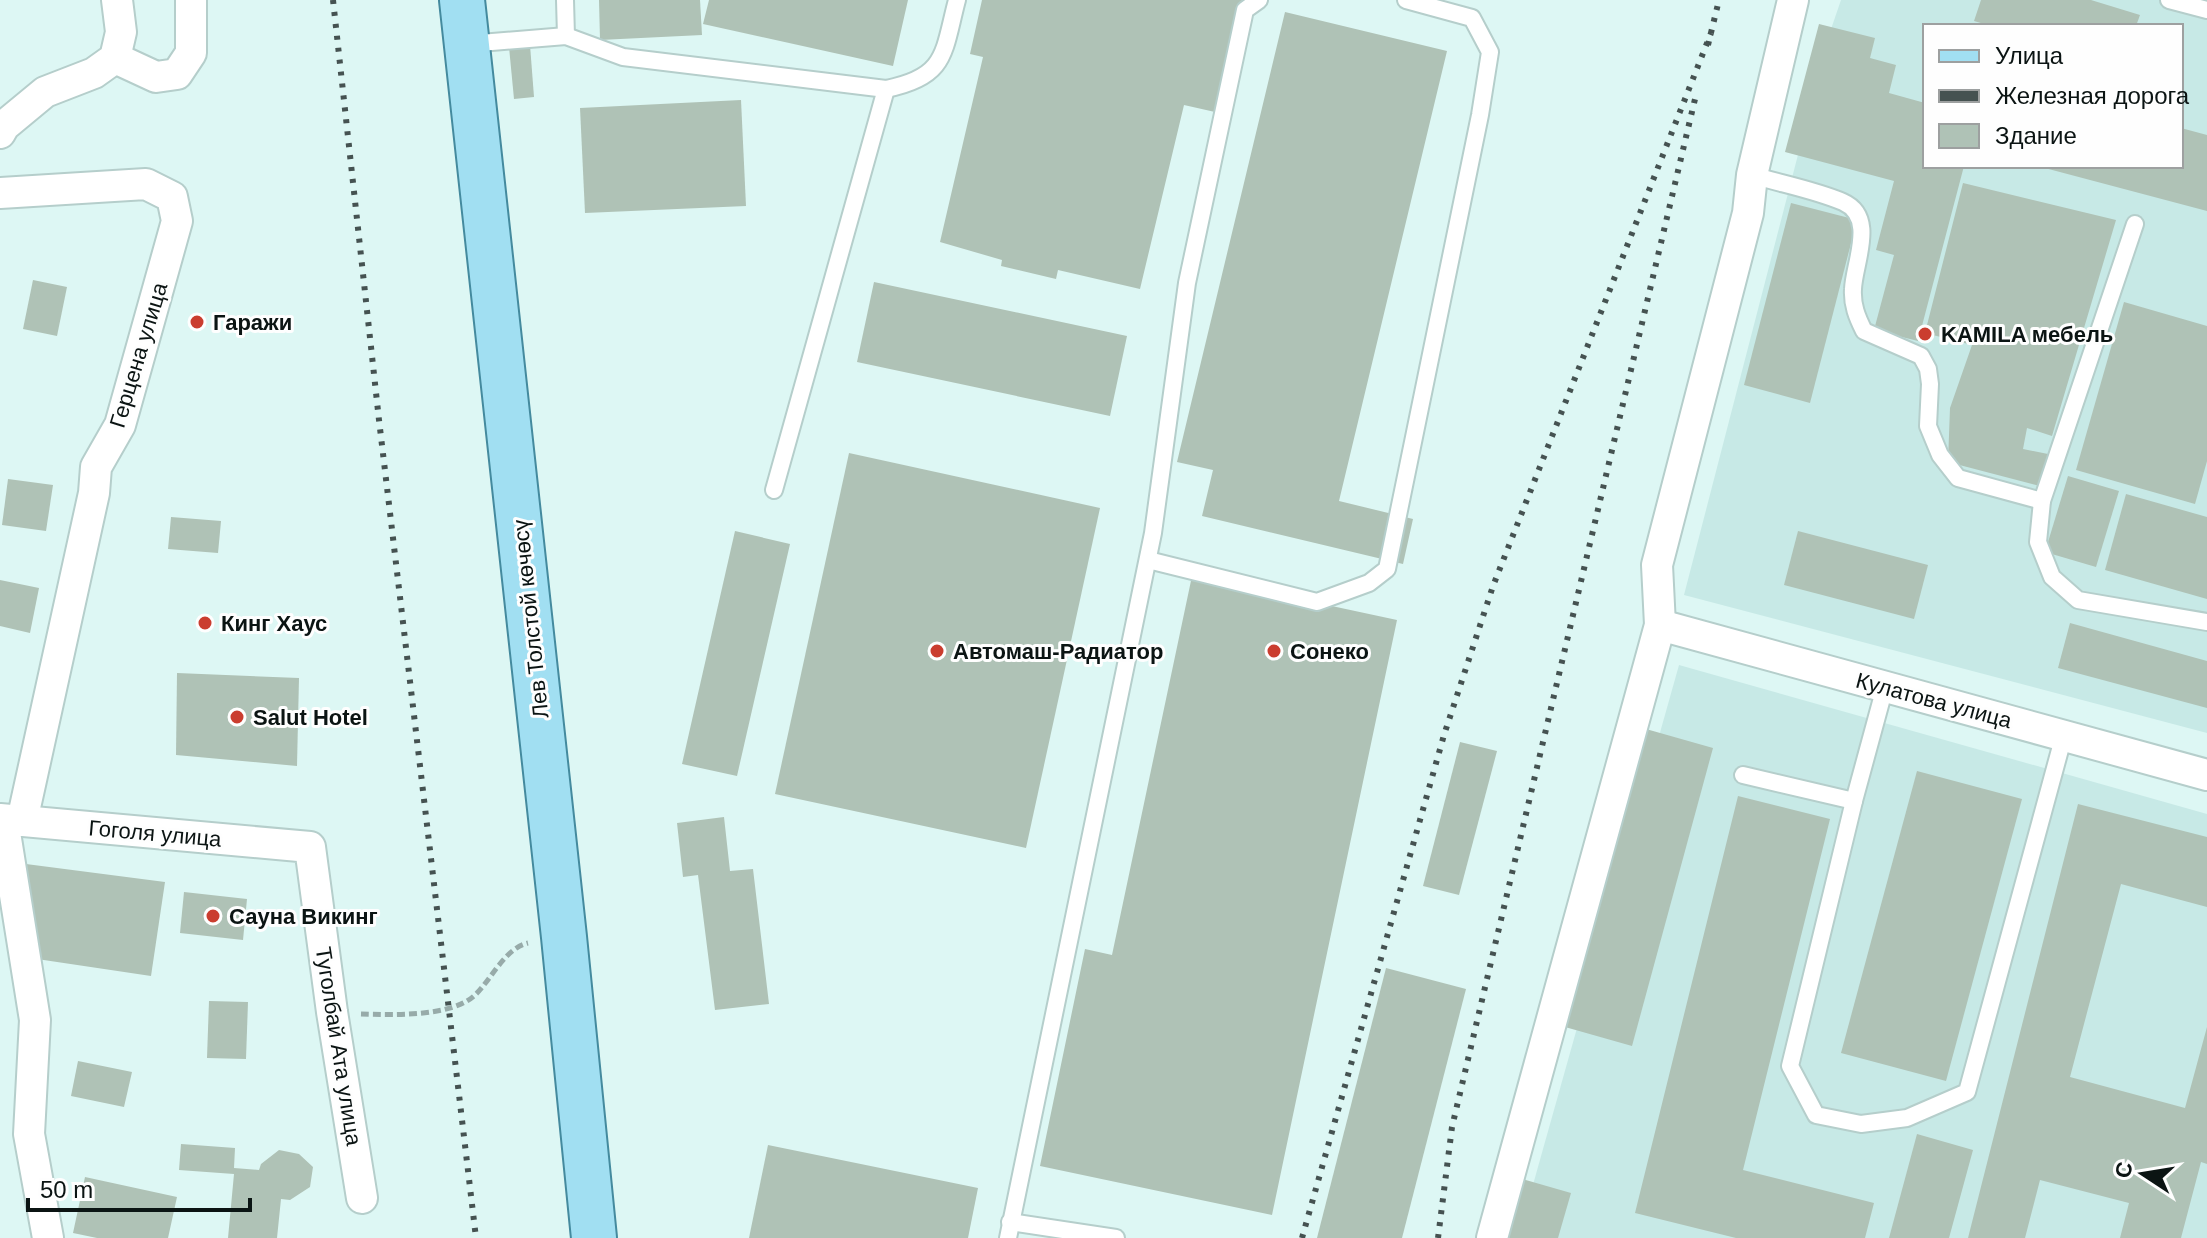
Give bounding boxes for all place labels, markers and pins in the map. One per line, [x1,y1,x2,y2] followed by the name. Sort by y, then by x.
[213,310,292,335] place label: Гаражи
[188,313,206,331] marker: Гаражи
[1941,322,2113,347] place label: KAMILA мебель
[1916,325,1934,343] marker: KAMILA мебель
[221,611,327,636] place label: Кинг Хаус
[196,614,214,632] marker: Кинг Хаус
[953,639,1163,664] place label: Автомаш-Радиатор
[1290,639,1369,664] place label: Сонеко
[928,642,946,660] marker: Автомаш-Радиатор
[1265,642,1283,660] marker: Сонеко
[253,705,368,730] place label: Salut Hotel
[228,708,246,726] marker: Salut Hotel
[229,904,378,929] place label: Сауна Викинг
[204,907,222,925] marker: Сауна Викинг

